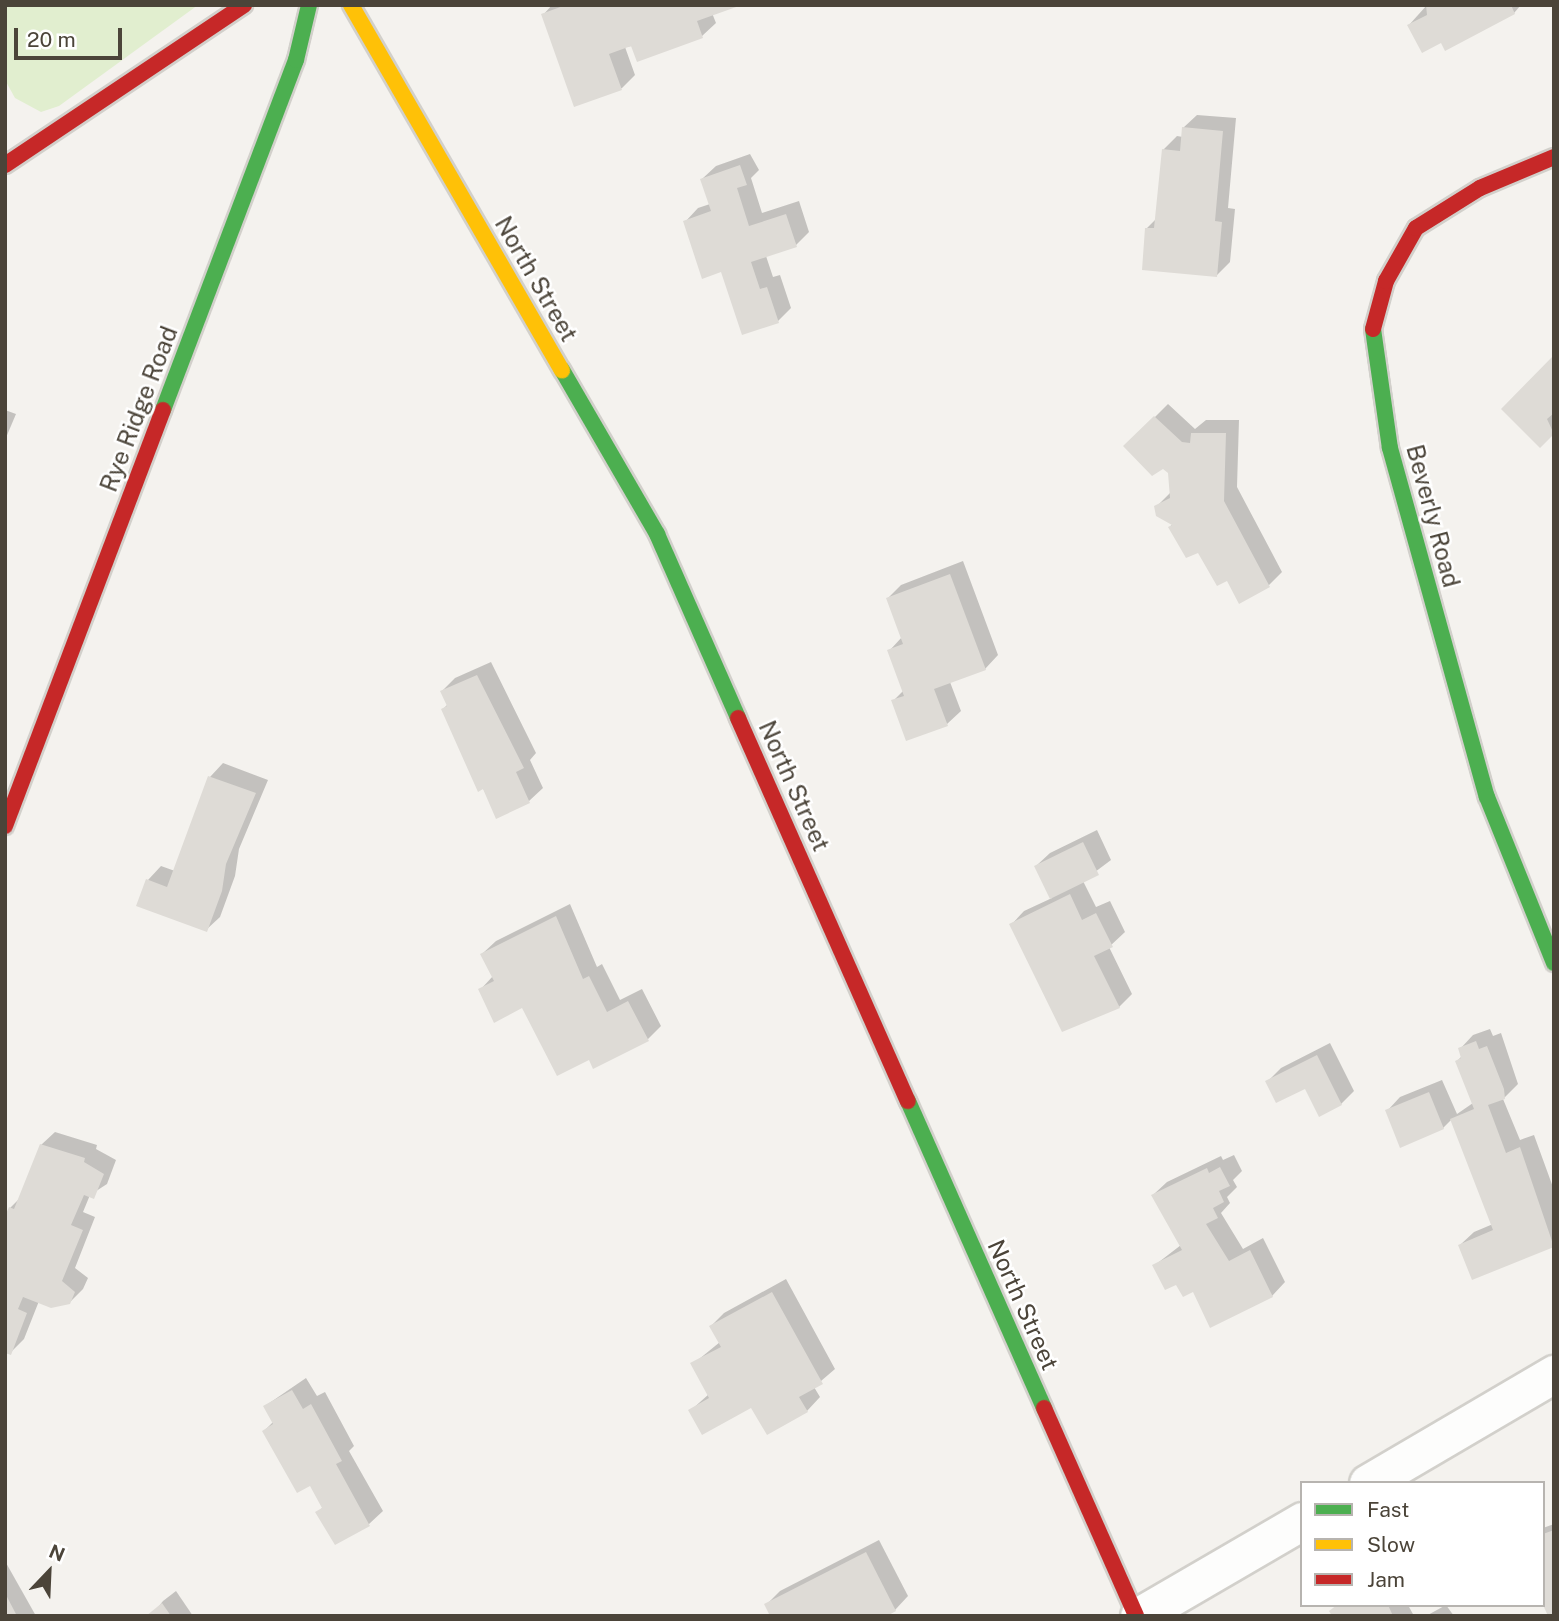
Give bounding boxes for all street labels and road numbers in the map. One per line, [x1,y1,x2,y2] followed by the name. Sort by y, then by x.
[489,211,583,347] street label: North Street
[94,322,184,496] street label: Rye Ridge Road
[1400,441,1466,591] street label: Beverly Road
[752,716,836,856] street label: North Street
[981,1235,1065,1375] street label: North Street

